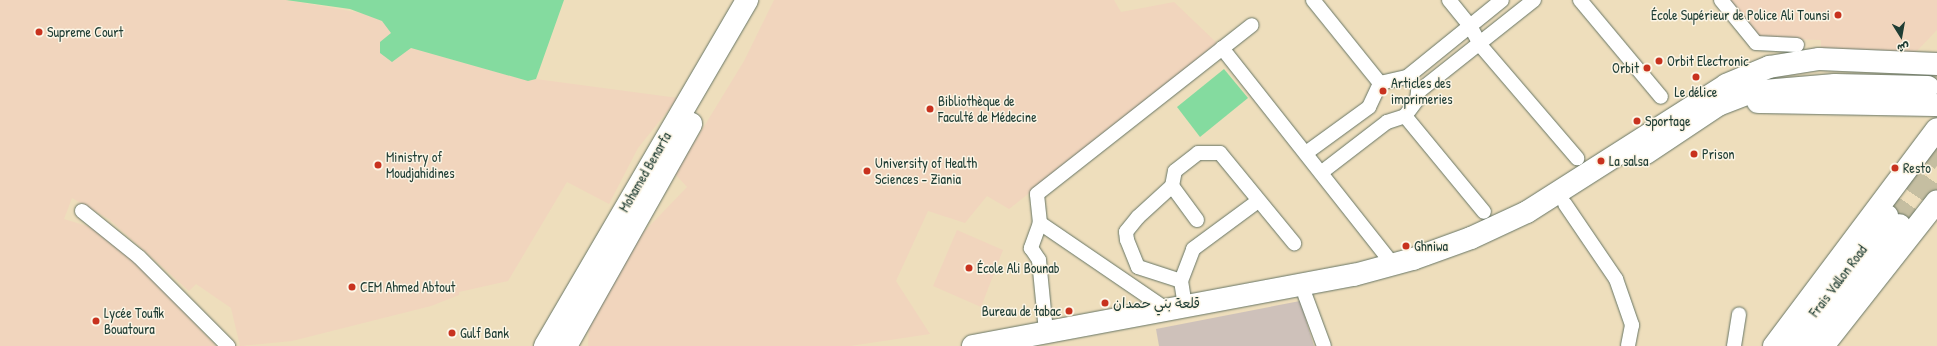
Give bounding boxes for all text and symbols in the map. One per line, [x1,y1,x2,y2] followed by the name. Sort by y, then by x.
[1651,7,1830,23] place label: École Supérieur de Police Ali Tounsi
[1833,10,1843,20] marker: École Supérieur de Police Ali Tounsi
[1881,16,1921,56] north arrow
[47,24,123,40] place label: Supreme Court
[34,27,44,37] marker: Supreme Court
[1896,40,1911,56] text: ش
[1667,53,1749,69] place label: Orbit Electronic
[1654,56,1664,66] marker: Orbit Electronic
[1612,60,1639,76] place label: Orbit
[1642,63,1652,73] marker: Orbit
[1691,72,1701,82] marker: Le délice
[1391,75,1453,108] place label: Articles des imprimeries
[1675,84,1717,100] place label: Le délice
[1378,86,1388,96] marker: Articles des imprimeries
[938,93,1037,126] place label: Bibliothèque de Faculté de Médecine
[925,104,935,114] marker: Bibliothèque de Faculté de Médecine
[1645,113,1691,129] place label: Sportage
[1632,116,1642,126] marker: Sportage
[615,129,675,215] street label: Mohamed Benarfa
[1702,146,1735,162] place label: Prison
[386,149,455,182] place label: Ministry of Moudjahidines
[1689,149,1699,159] marker: Prison
[1609,153,1648,169] place label: La salsa
[875,155,977,188] place label: University of Health Sciences - Ziania
[1596,156,1606,166] marker: La salsa
[373,160,383,170] marker: Ministry of Moudjahidines
[1903,160,1931,176] place label: Resto
[1890,163,1900,173] marker: Resto
[862,166,872,176] marker: University of Health Sciences - Ziania
[1414,238,1448,254] place label: Ghniwa
[1401,241,1411,251] marker: Ghniwa
[1806,242,1870,320] street label: Frais Vallon Road
[977,260,1060,276] place label: École Ali Bounab
[964,263,974,273] marker: École Ali Bounab
[360,279,455,295] place label: CEM Ahmed Abtout
[347,282,357,292] marker: CEM Ahmed Abtout
[1113,295,1200,311] place label: قلعة بني حمدان
[1100,298,1110,308] marker: قلعة بني حمدان
[982,303,1061,319] place label: Bureau de tabac
[104,305,164,338] place label: Lycée Toufik Bouatoura
[1064,306,1074,316] marker: Bureau de tabac
[91,316,101,326] marker: Lycée Toufik Bouatoura
[460,325,509,341] place label: Gulf Bank
[447,328,457,338] marker: Gulf Bank

